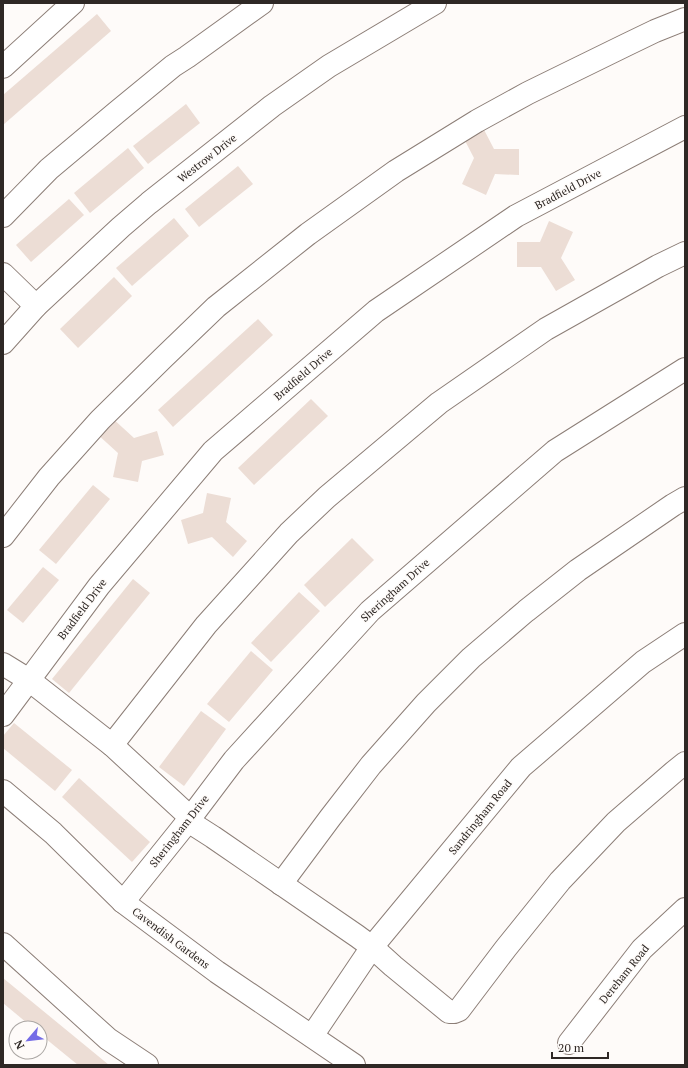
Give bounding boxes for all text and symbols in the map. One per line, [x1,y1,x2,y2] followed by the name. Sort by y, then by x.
[175,130,240,185] street label: Westrow Drive
[532,165,604,212] street label: Bradfield Drive
[271,344,336,403] street label: Bradfield Drive
[358,555,433,625] street label: Sheringham Drive
[54,575,110,642] street label: Bradfield Drive
[445,777,515,857] street label: Sandringham Road
[146,792,212,870] street label: Sheringham Drive
[129,904,213,972] street label: Cavendish Gardens
[596,942,652,1006] street label: Dereham Road
[8,1020,48,1060] north arrow
[552,1034,608,1060] scale bar
[11,1037,27,1052] text: N
[558,1040,585,1055] text: 20 m

